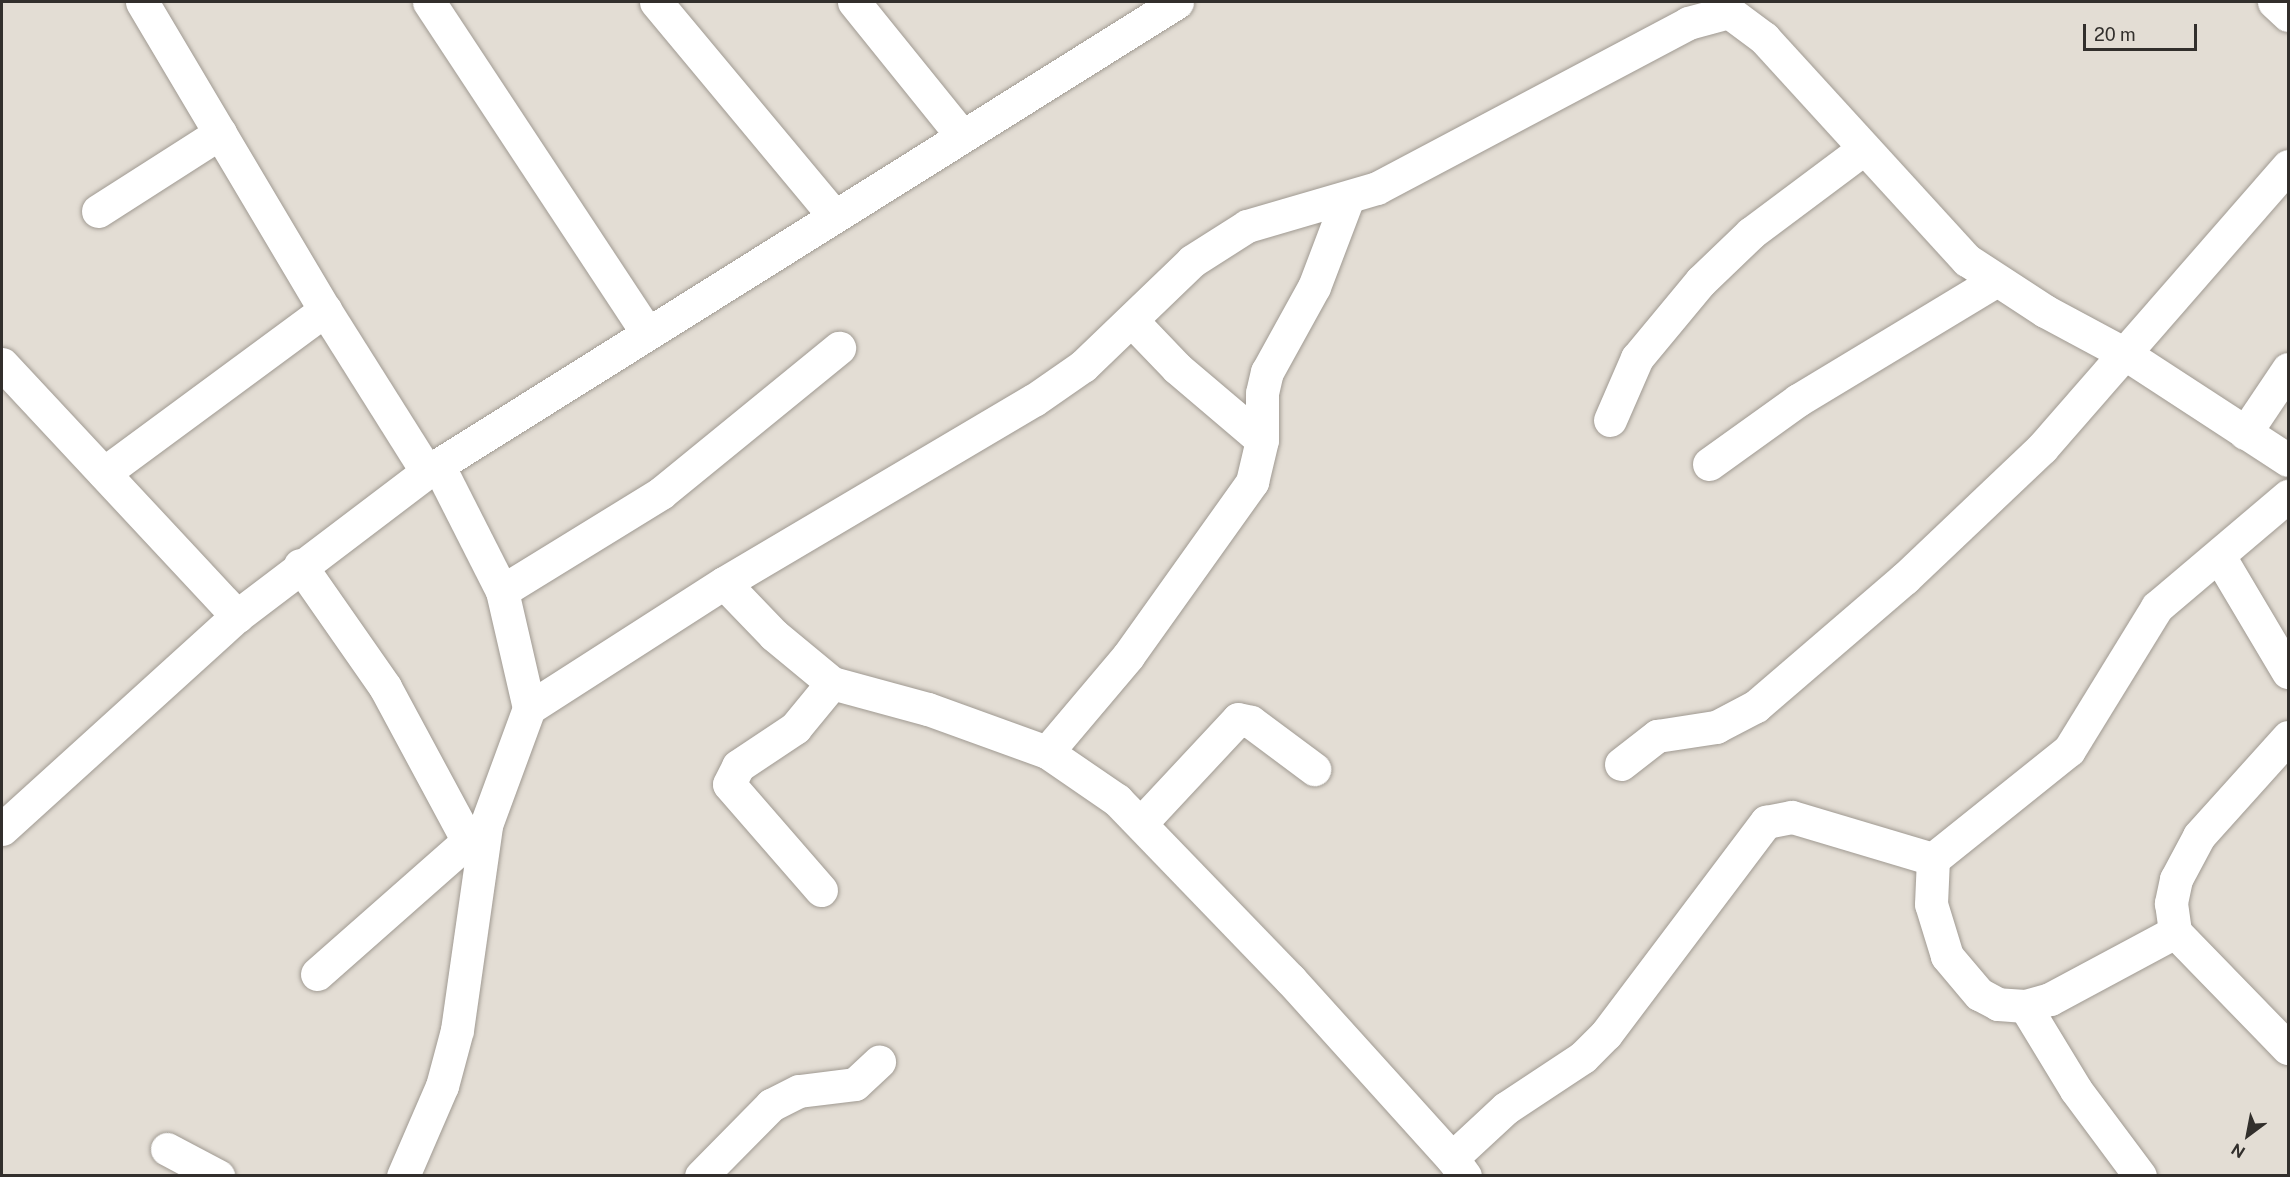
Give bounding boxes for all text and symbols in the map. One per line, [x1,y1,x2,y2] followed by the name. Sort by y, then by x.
[2086,12,2200,50] scale bar
[2094,24,2136,45] text: 20 m
[2218,1105,2278,1165] north arrow
[2228,1139,2249,1162] text: N

